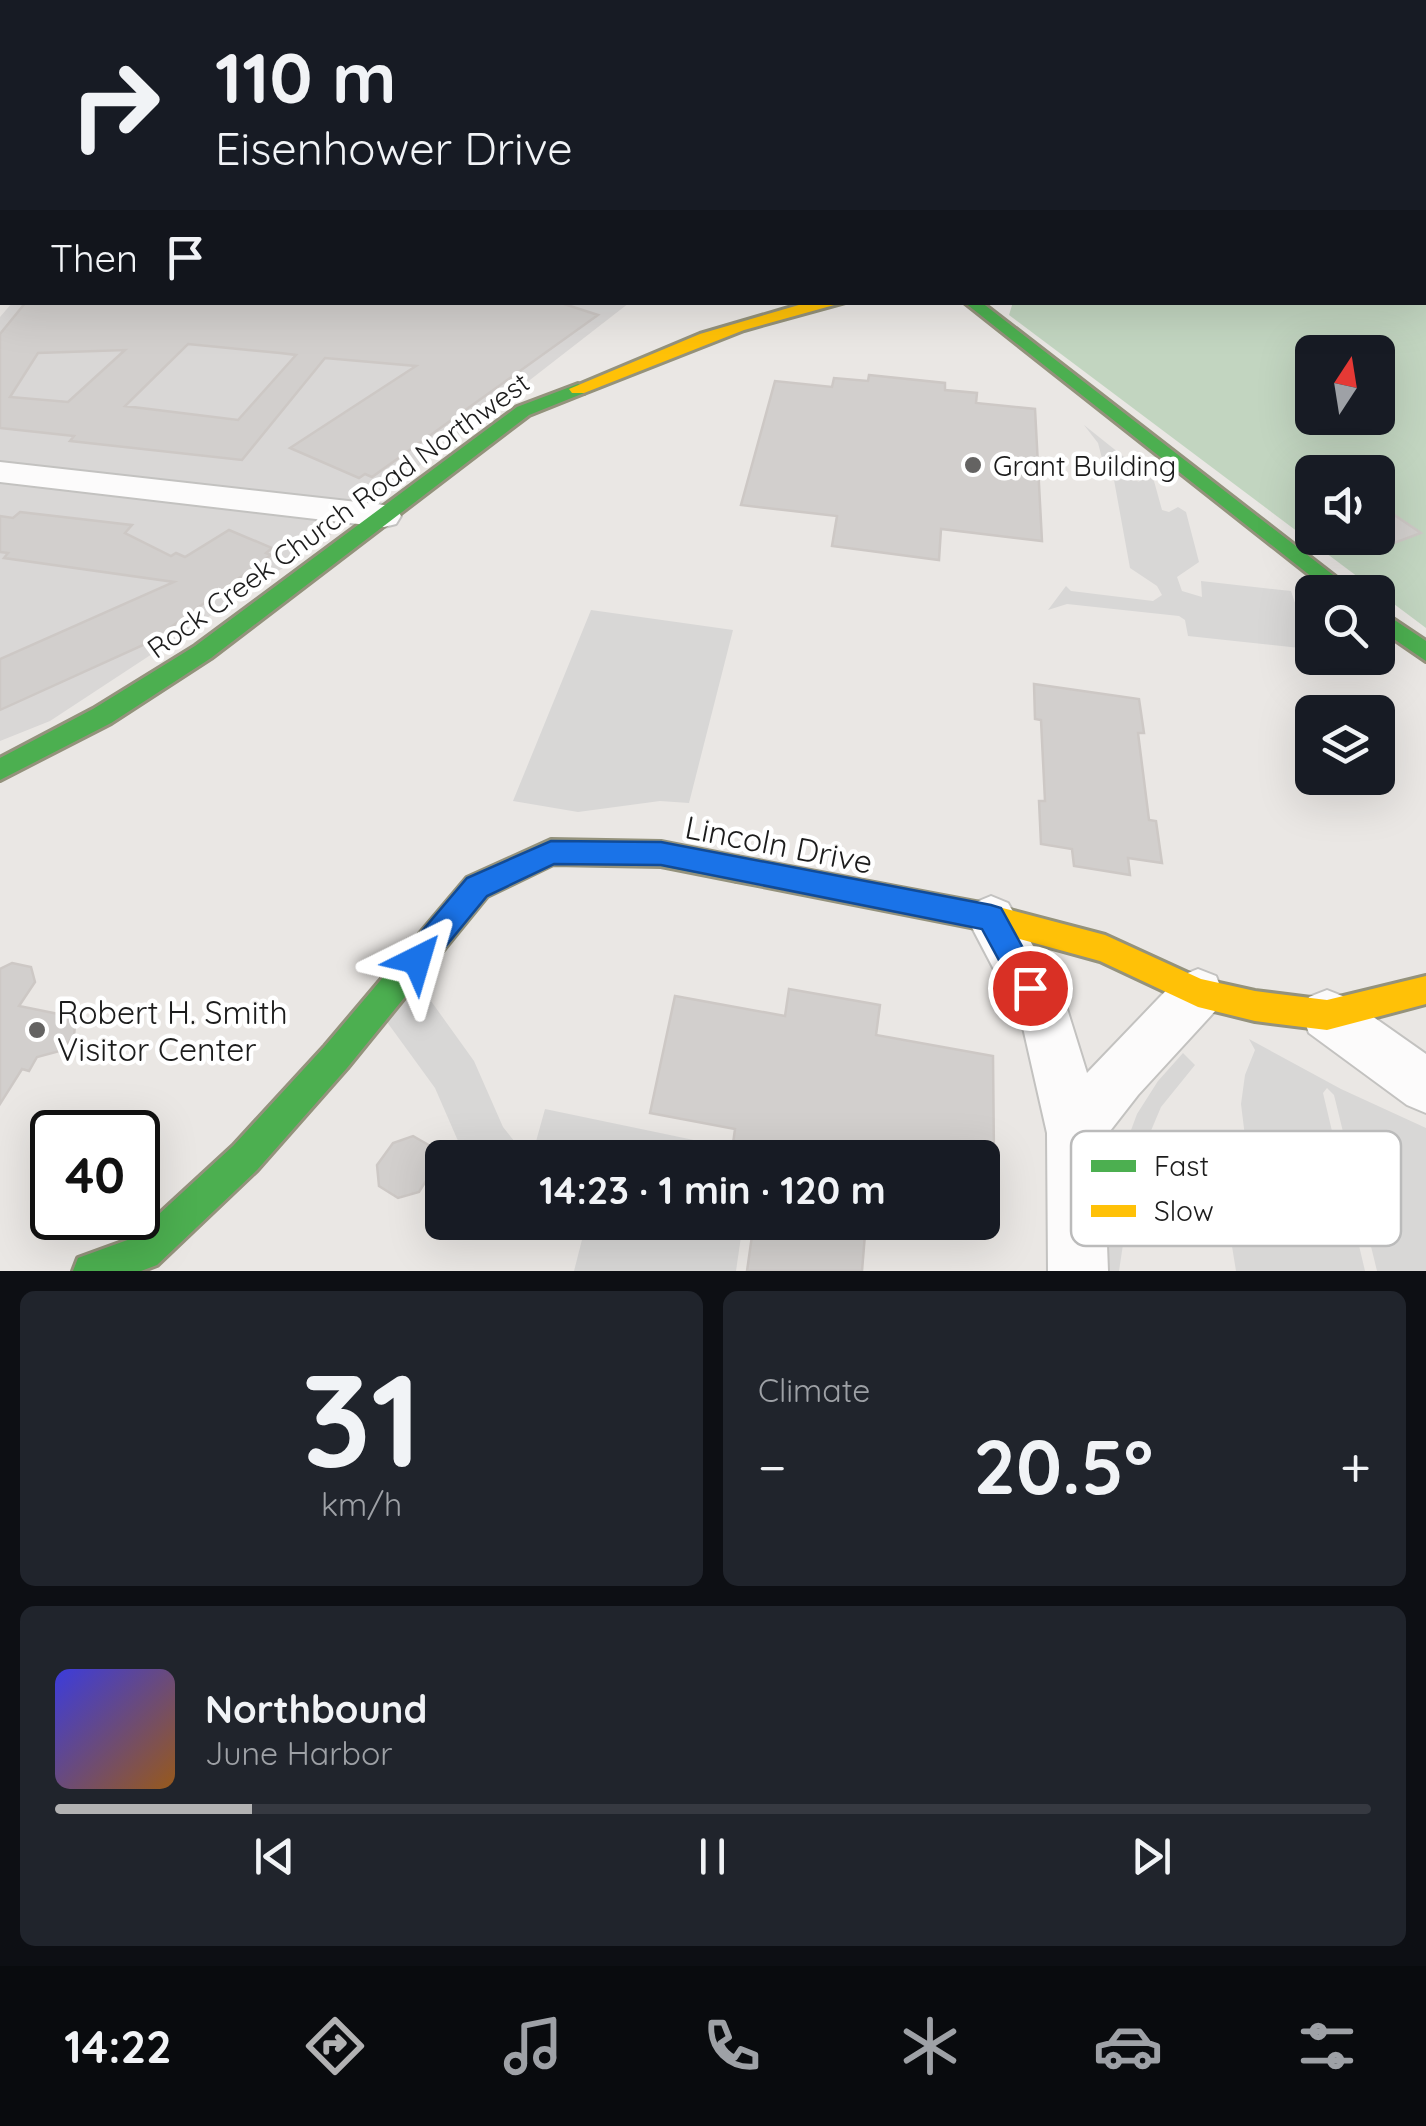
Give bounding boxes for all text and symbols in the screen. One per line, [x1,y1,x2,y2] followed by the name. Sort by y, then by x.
[215,33,397,121] text: 110 m
[50,40,180,170] icon: right
[215,120,573,176] text: Eisenhower Drive
[158,230,213,285] icon: arrive
[50,234,138,282] text: Then
[1295,335,1395,435] north arrow
[1295,335,1395,795] map controls
[140,365,536,665] street label: Rock Creek Church Road Northwest
[993,448,1176,483] place label: Grant Building
[962,454,984,476] marker: Grant Building
[1295,455,1395,555] button: sound
[1295,575,1395,675] button: search
[1295,695,1395,795] button: layers
[682,806,876,882] street label: Lincoln Drive
[365,908,469,1012] position arrow
[988,946,1073,1031] pin
[1003,961,1058,1016] icon: arrive
[57,992,288,1069] place label: Robert H. Smith Visitor Center
[26,1019,48,1041] marker: Robert H. Smith Visitor Center
[30,1110,160,1240] speed limit sign: 40
[1071,1131,1401,1246] legend
[1154,1148,1209,1183] text: Fast
[539,1166,886,1214] text: 14:23 · 1 min · 120 m
[1154,1193,1214,1228] text: Slow
[301,1337,422,1500] text: 31
[758,1370,870,1410] text: Climate
[973,1419,1153,1513] text: 20.5°
[758,1432,787,1501] text: −
[1340,1432,1371,1501] text: +
[321,1484,402,1524] text: km/h
[205,1685,427,1733] text: Northbound
[205,1733,393,1773] text: June Harbor
[247,1829,302,1884] icon: previous
[685,1829,740,1884] icon: pause
[1124,1829,1179,1884] icon: next
[300,2011,370,2081] icon: directions
[498,2011,568,2081] icon: music
[697,2011,767,2081] icon: phone
[895,2011,965,2081] icon: climate
[1093,2011,1163,2081] icon: car
[1292,2011,1362,2081] icon: filters
[64,2018,172,2074] text: 14:22

